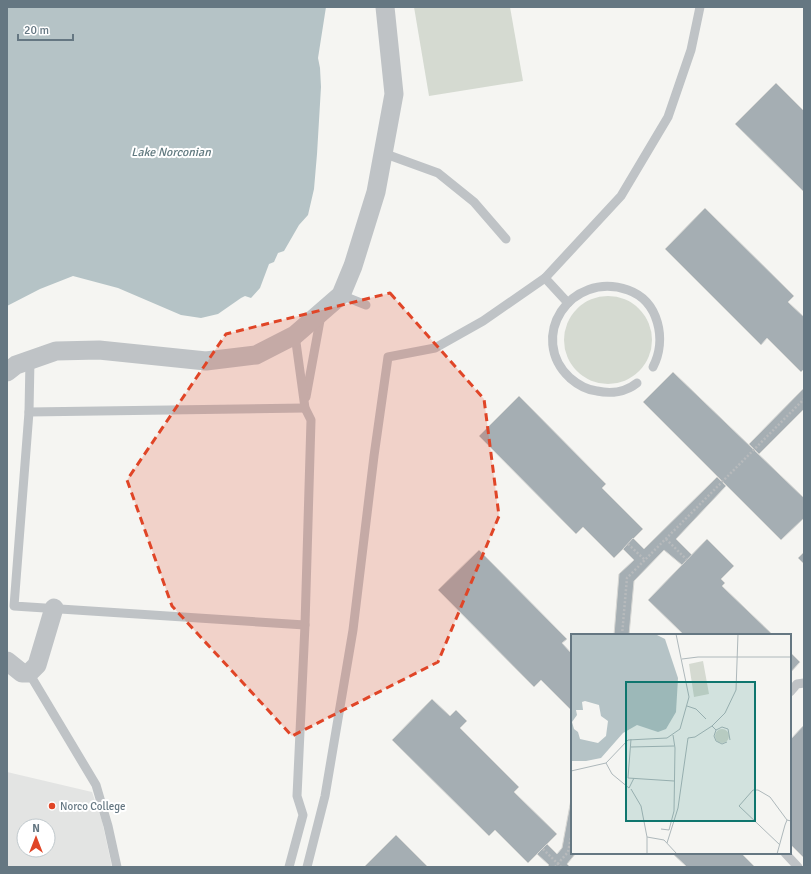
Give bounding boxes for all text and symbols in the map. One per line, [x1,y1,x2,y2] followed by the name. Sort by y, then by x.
[18,16,73,42] scale bar
[24,23,49,38] text: 20 m
[131,145,211,160] water label: Lake Norconian
[571,634,791,854] inset map
[60,800,126,813] place label: Norco College
[47,801,57,811] marker: Norco College
[16,818,56,858] north arrow
[32,822,40,835] text: N

